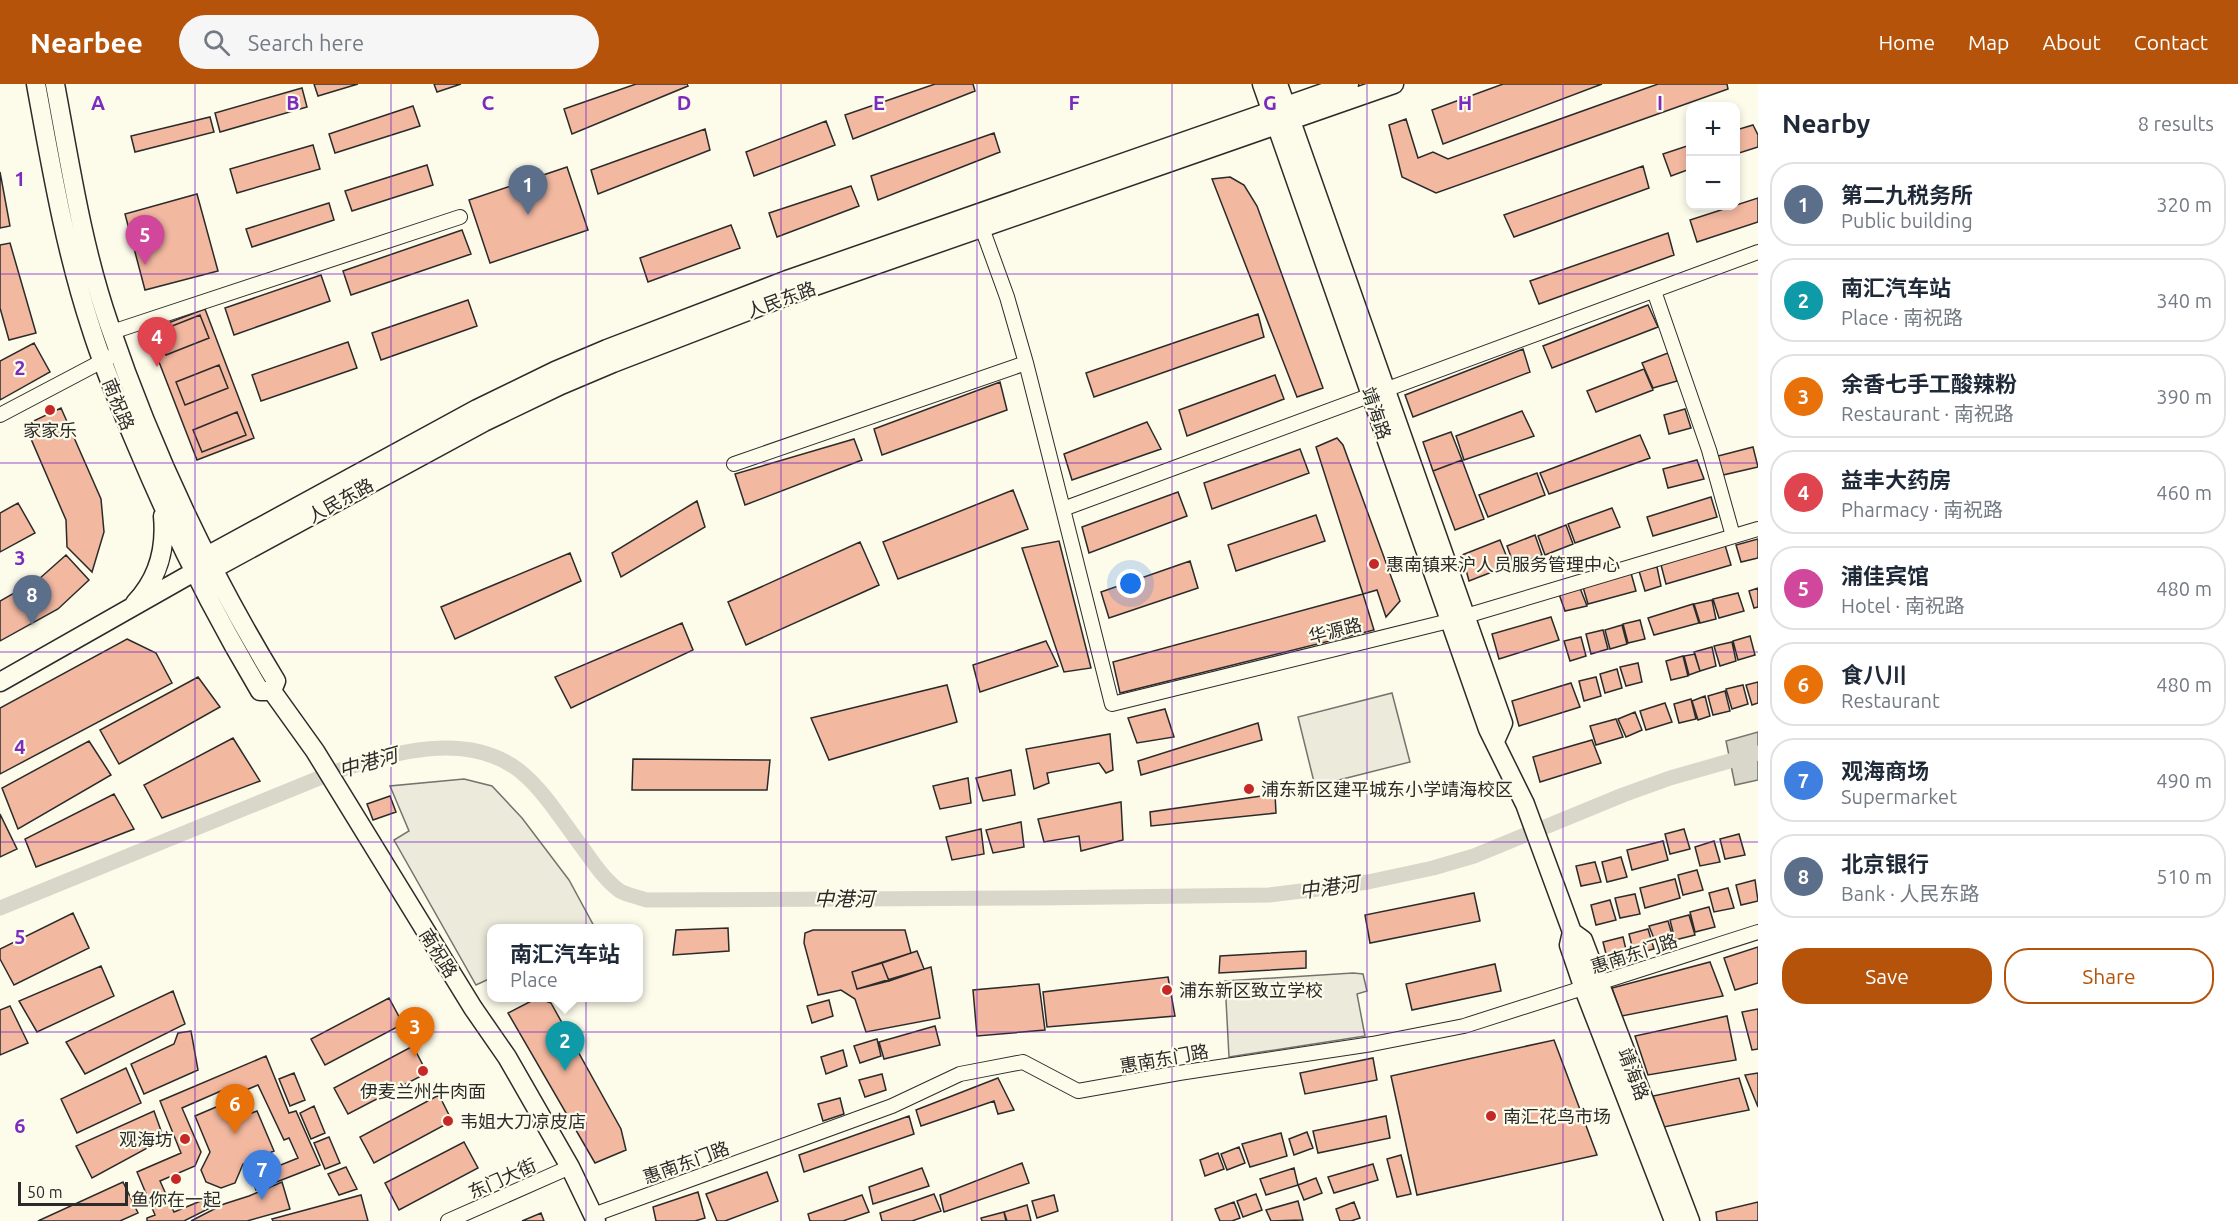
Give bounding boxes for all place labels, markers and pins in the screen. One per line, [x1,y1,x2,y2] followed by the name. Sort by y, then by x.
[508,166,548,215] pin: 1
[126,216,164,265] pin: 5
[138,318,176,367] pin: 4
[43,403,57,417] marker: 家家乐
[23,420,77,440] place label: 家家乐
[1386,554,1620,574] place label: 惠南镇来沪人员服务管理中心
[1367,557,1381,571] marker: 惠南镇来沪人员服务管理中心
[12,576,51,625] pin: 8
[1261,779,1513,799] place label: 浦东新区建平城东小学靖海校区
[1242,782,1256,796] marker: 浦东新区建平城东小学靖海校区
[1179,980,1323,1000] place label: 浦东新区致立学校
[1160,983,1174,997] marker: 浦东新区致立学校
[396,1008,434,1057] pin: 3
[546,1022,584,1071] pin: 2
[416,1064,430,1078] marker: 伊麦兰州牛肉面
[360,1081,486,1101] place label: 伊麦兰州牛肉面
[216,1084,254,1134] pin: 6
[1503,1106,1611,1126] place label: 南汇花鸟市场
[1484,1109,1498,1123] marker: 南汇花鸟市场
[460,1111,586,1131] place label: 韦姐大刀凉皮店
[441,1114,455,1128] marker: 韦姐大刀凉皮店
[119,1129,173,1149] place label: 观海坊
[178,1132,192,1146] marker: 观海坊
[242,1150,282,1200] pin: 7
[169,1172,183,1186] marker: 鱼你在一起
[131,1189,221,1209] place label: 鱼你在一起

